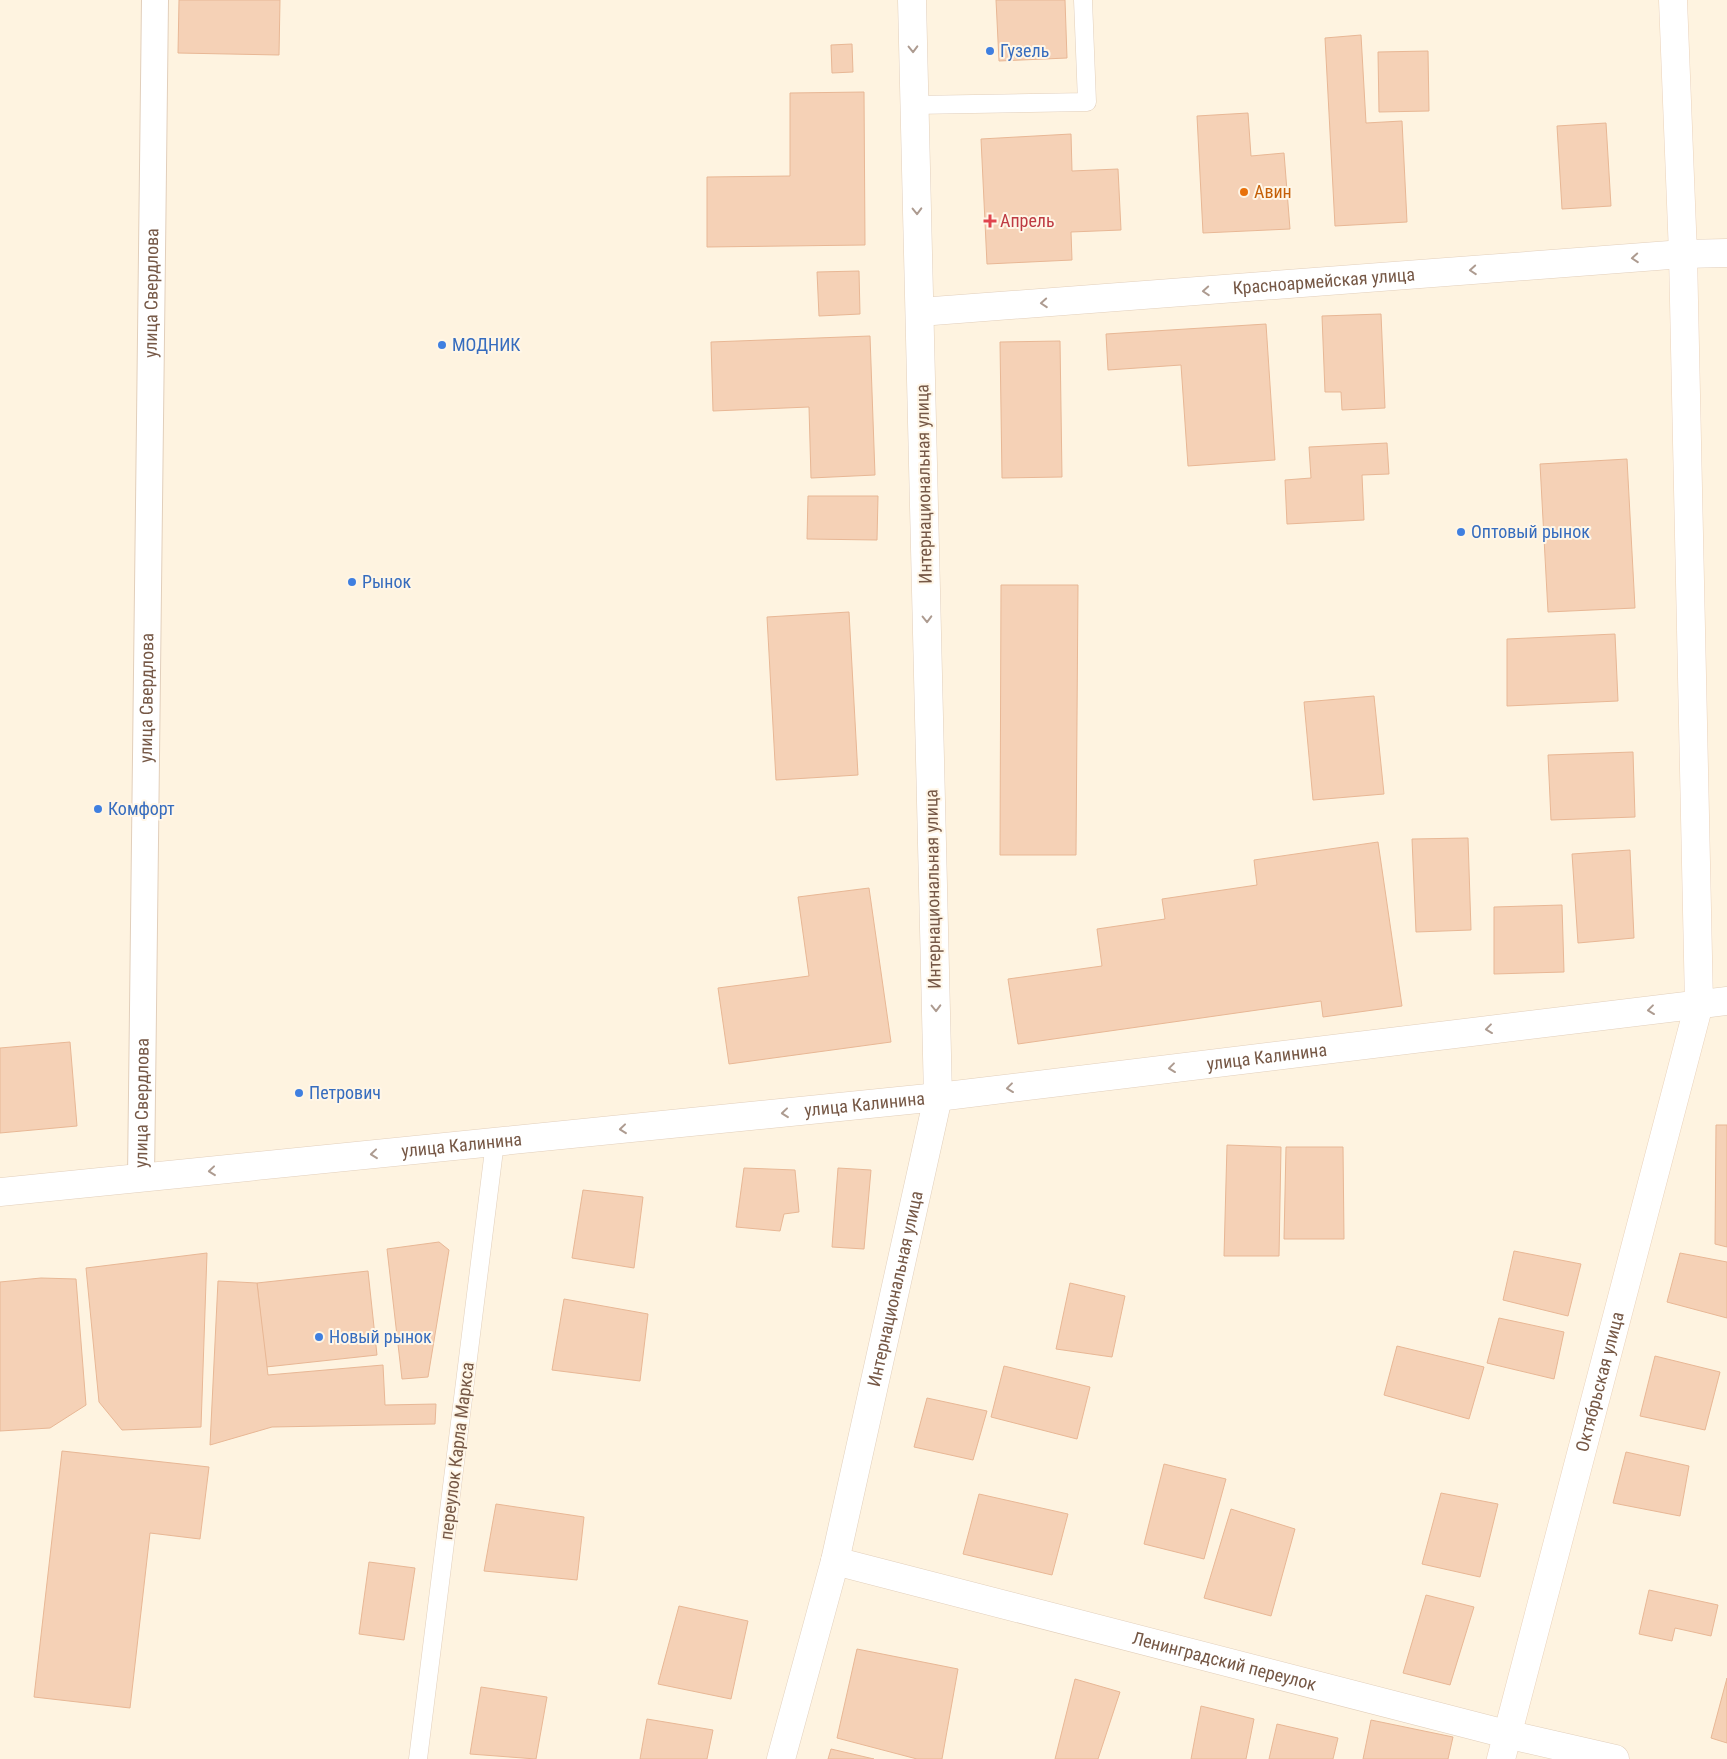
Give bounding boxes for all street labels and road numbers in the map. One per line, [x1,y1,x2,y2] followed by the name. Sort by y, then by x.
[140,228,162,358] street label: улица Свердлова
[1232,263,1416,298] street label: Красноармейская улица
[911,384,936,584] street label: Интернациональная улица
[135,633,157,763] street label: улица Свердлова
[920,789,945,989] street label: Интернациональная улица
[130,1038,153,1168] street label: улица Свердлова
[1205,1039,1328,1074] street label: улица Калинина
[803,1087,926,1120] street label: улица Калинина
[400,1128,523,1161] street label: улица Калинина
[863,1189,927,1389] street label: Интернациональная улица
[1571,1309,1628,1454] street label: Октябрьская улица
[435,1361,478,1541] street label: переулок Карла Маркса
[1130,1627,1319,1695] street label: Ленинградский переулок

